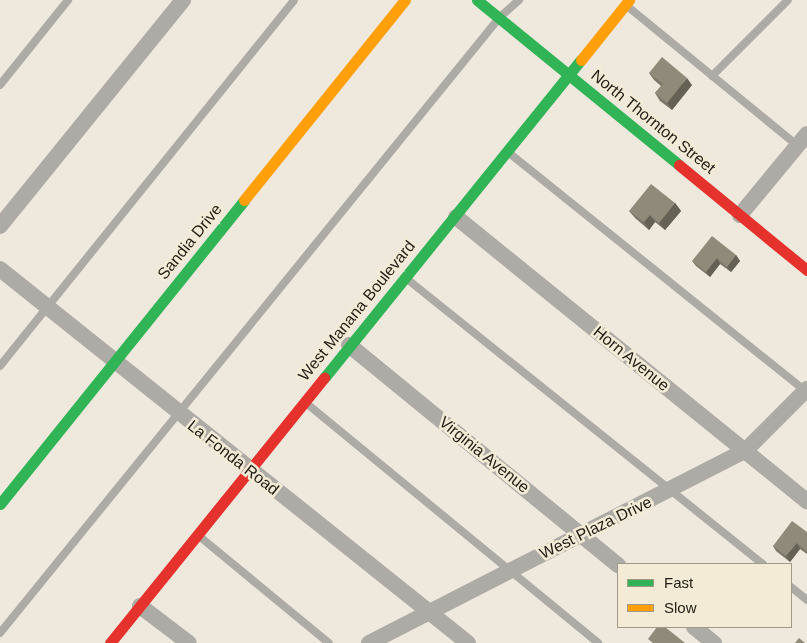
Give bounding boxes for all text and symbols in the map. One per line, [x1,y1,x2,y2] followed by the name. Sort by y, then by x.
[587,66,719,178] street label: North Thornton Street
[154,200,226,284] street label: Sandia Drive
[295,237,419,385] street label: West Manana Boulevard
[589,322,673,396] street label: Horn Avenue
[435,412,533,498] street label: Virginia Avenue
[184,416,282,500] street label: La Fonda Road
[537,493,655,563] street label: West Plaza Drive
[617,563,792,628] legend
[664,574,693,591] text: Fast
[664,599,697,616] text: Slow

